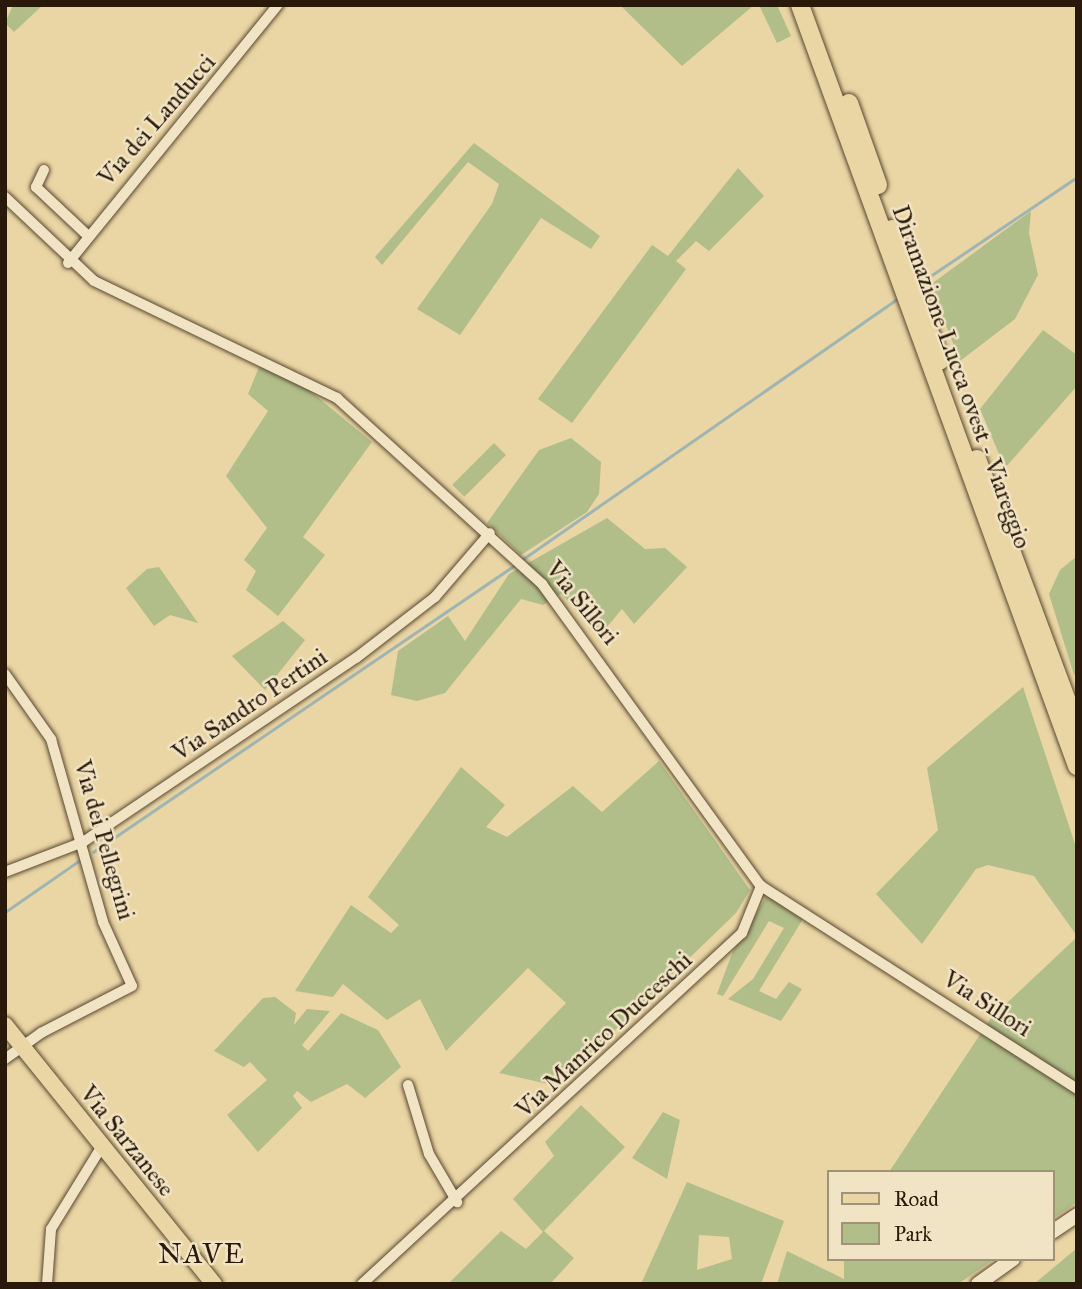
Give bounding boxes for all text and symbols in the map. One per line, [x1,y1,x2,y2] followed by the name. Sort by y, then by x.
[92,48,222,192] street label: Via dei Landucci
[885,201,1037,553] street label: Diramazione Lucca ovest - Viareggio
[539,555,625,651] street label: Via Sillori
[167,643,333,767] street label: Via Sandro Pertini
[67,757,141,923] street label: Via dei Pellegrini
[510,946,698,1124] street label: Via Manrico Ducceschi
[937,965,1037,1043] street label: Via Sillori
[73,1080,181,1202] street label: Via Sarzanese
[827,1170,1054,1261] legend
[894,1186,939,1212] text: Road
[894,1221,932,1247] text: Park
[159,1237,245,1271] district label: NAVE

